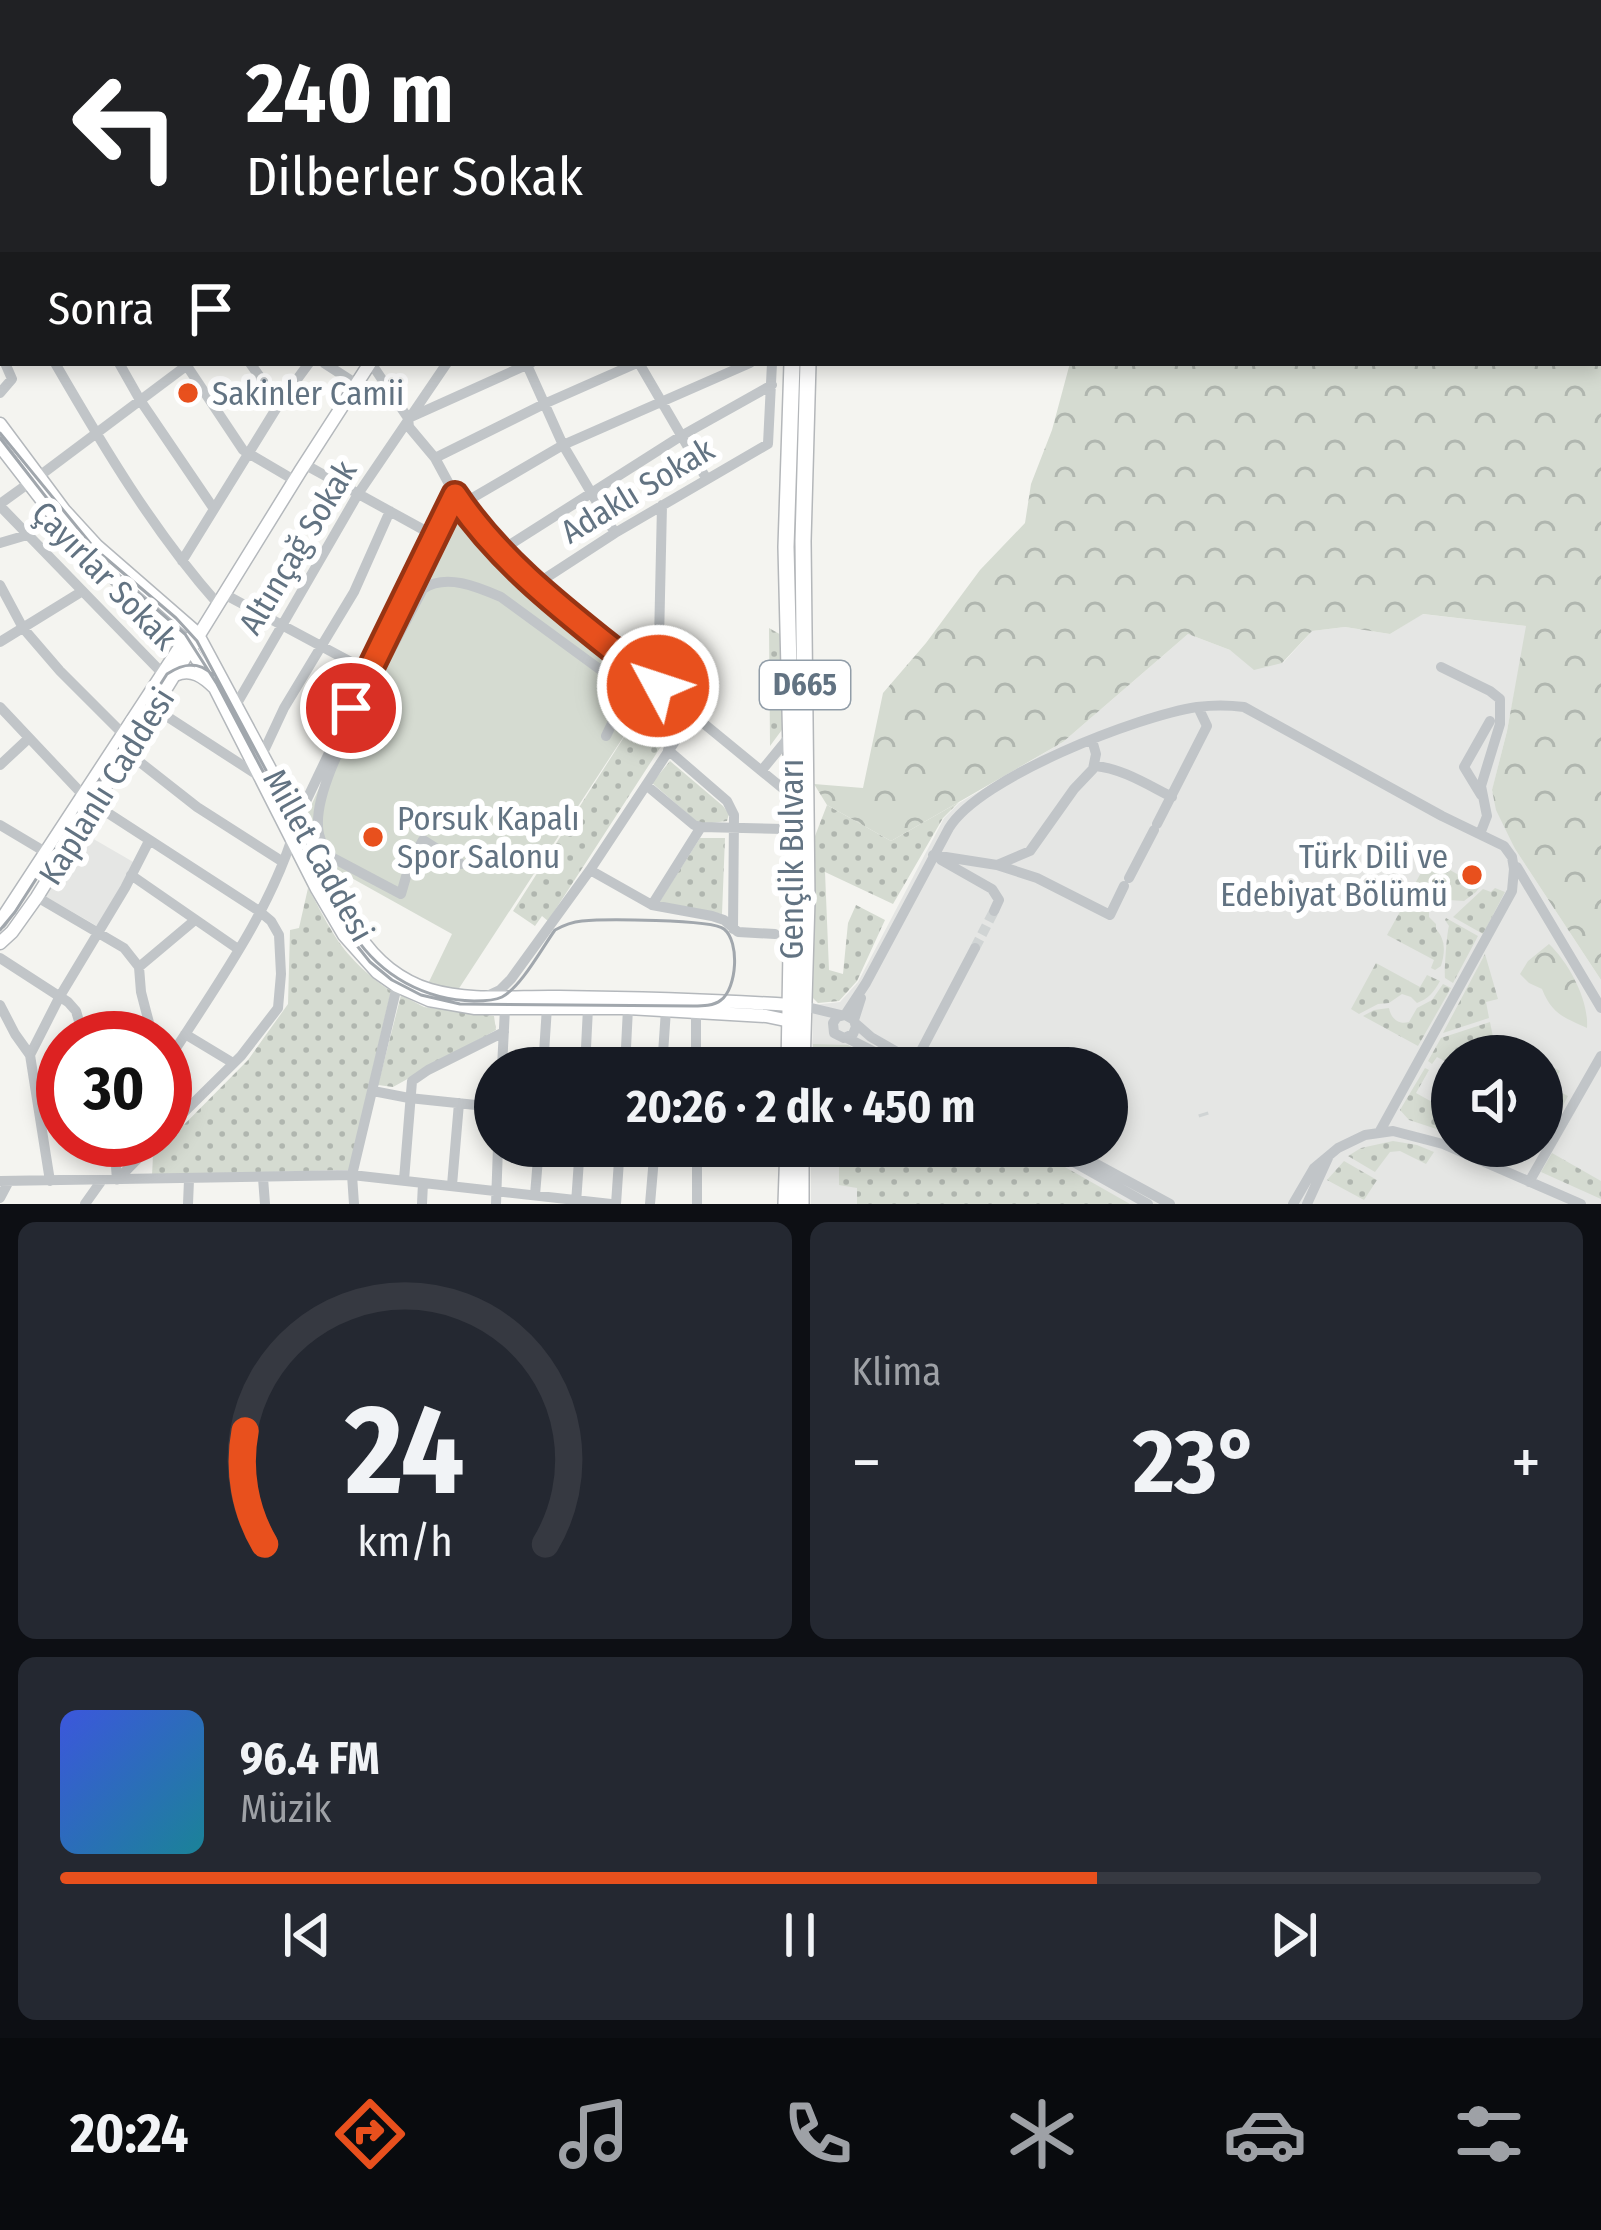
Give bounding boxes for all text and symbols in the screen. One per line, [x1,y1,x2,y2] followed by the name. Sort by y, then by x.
[246,43,454,144] text: 240 m
[48,48,204,204] icon: left
[246,145,583,209] text: Dilberler Sokak
[178,276,244,342] icon: arrive
[48,282,154,336] text: Sonra
[212,374,404,414] place label: Sakinler Camii
[175,380,201,406] marker: Sakinler Camii
[554,429,722,552] street label: Adaklı Sokak
[230,453,366,642] street label: Altınçağ Sokak
[24,493,185,659] street label: Çayırlar Sokak
[595,623,721,749] position arrow
[300,657,402,759] pin
[760,661,850,709] road number: D665
[318,675,384,741] icon: arrive
[30,681,183,892] street label: Kaplanlı Caddesi
[772,759,812,959] street label: Gençlik Bulvarı
[254,762,382,949] street label: Millet Caddesi
[397,799,580,877] place label: Porsuk Kapalı Spor Salonu
[360,824,386,850] marker: Porsuk Kapalı Spor Salonu
[1220,837,1448,915] place label: Türk Dili ve Edebiyat Bölümü
[1459,862,1485,888] marker: Türk Dili ve Edebiyat Bölümü
[36,1011,192,1167] speed limit sign: 30
[1431,1035,1563,1167] map controls
[1431,1035,1563,1167] button: sound
[627,1080,975,1134] text: 20:26 · 2 dk · 450 m
[852,1349,941,1395] text: Klima
[344,1376,464,1526] text: 24
[1133,1408,1259,1516] text: 23°
[852,1423,881,1502] text: −
[1511,1423,1541,1502] text: +
[357,1515,453,1566] text: km/h
[240,1732,380,1786] text: 96.4 FM
[240,1786,332,1832] text: Müzik
[274,1902,340,1968] icon: previous
[767,1902,833,1968] icon: pause
[1261,1902,1327,1968] icon: next
[328,2092,412,2176] icon: directions
[552,2092,636,2176] icon: music
[776,2092,860,2176] icon: phone
[1000,2092,1084,2176] icon: climate
[1223,2092,1307,2176] icon: car
[1447,2092,1531,2176] icon: filters
[70,2102,188,2166] text: 20:24

